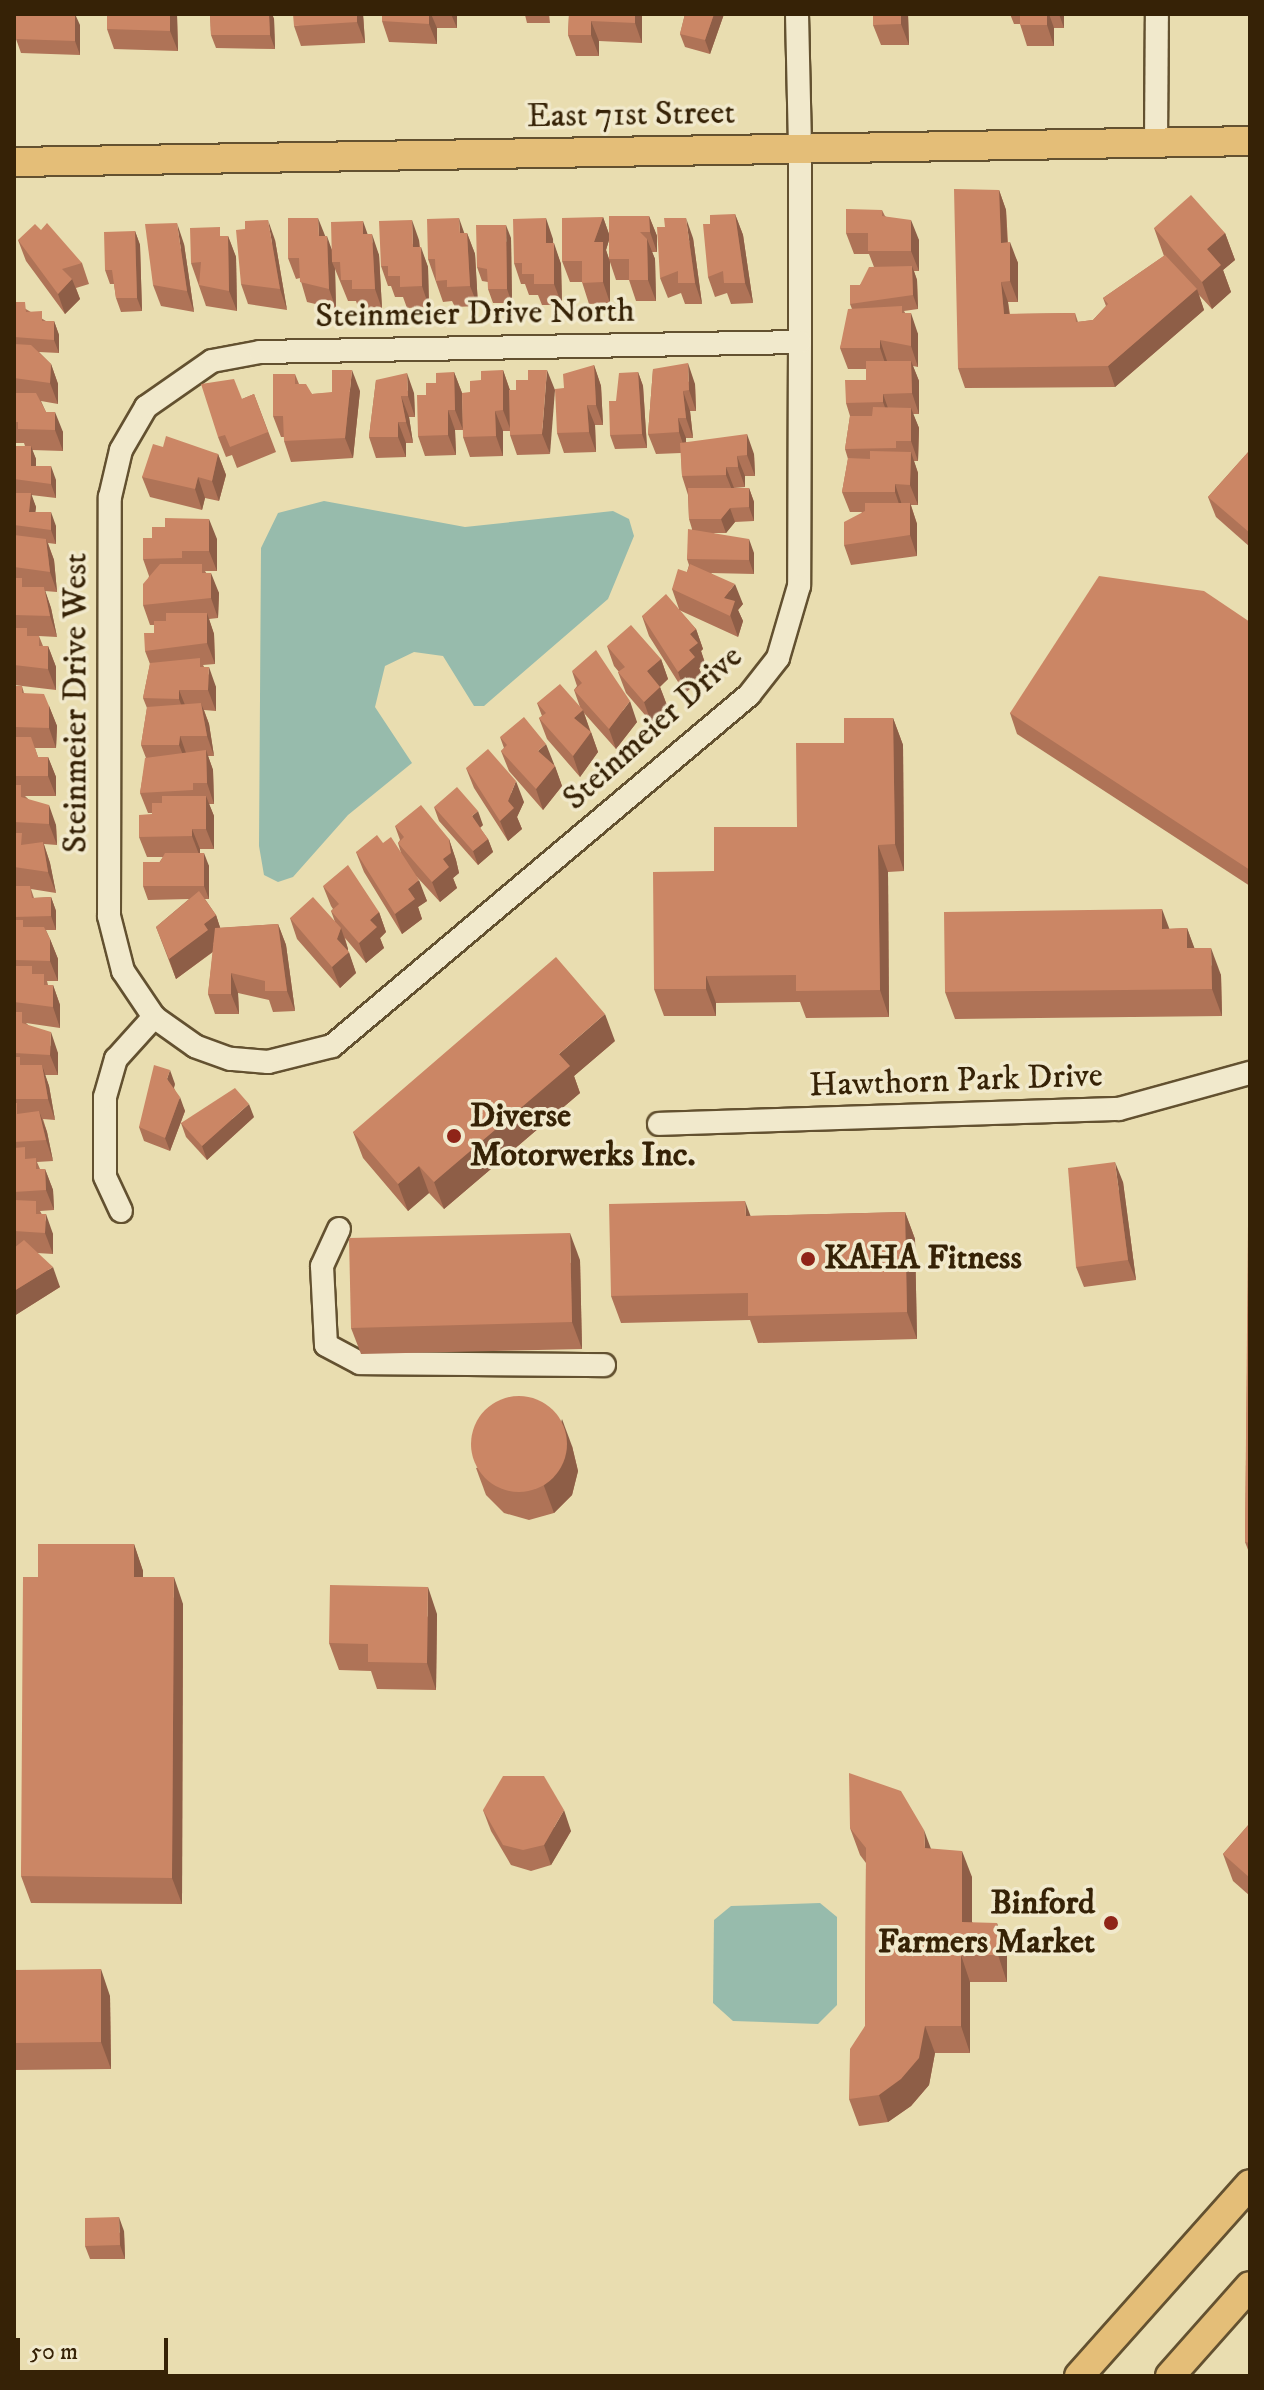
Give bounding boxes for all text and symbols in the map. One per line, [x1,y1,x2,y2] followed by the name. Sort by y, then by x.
[526,93,736,137] street label: East 71st Street
[315,291,635,337] street label: Steinmeier Drive North
[56,553,96,853] street label: Steinmeier Drive West
[555,637,751,819] street label: Steinmeier Drive
[808,1055,1104,1107] street label: Hawthorn Park Drive
[470,1096,696,1176] place label: Diverse Motorwerks Inc.
[445,1127,463,1145] marker: Diverse Motorwerks Inc.
[824,1239,1022,1279] place label: KAHA Fitness
[799,1250,817,1268] marker: KAHA Fitness
[878,1883,1095,1962] place label: Binford Farmers Market
[1102,1914,1120,1932] marker: Binford Farmers Market
[20,2322,172,2372] scale bar
[30,2337,78,2367] text: 50 m

